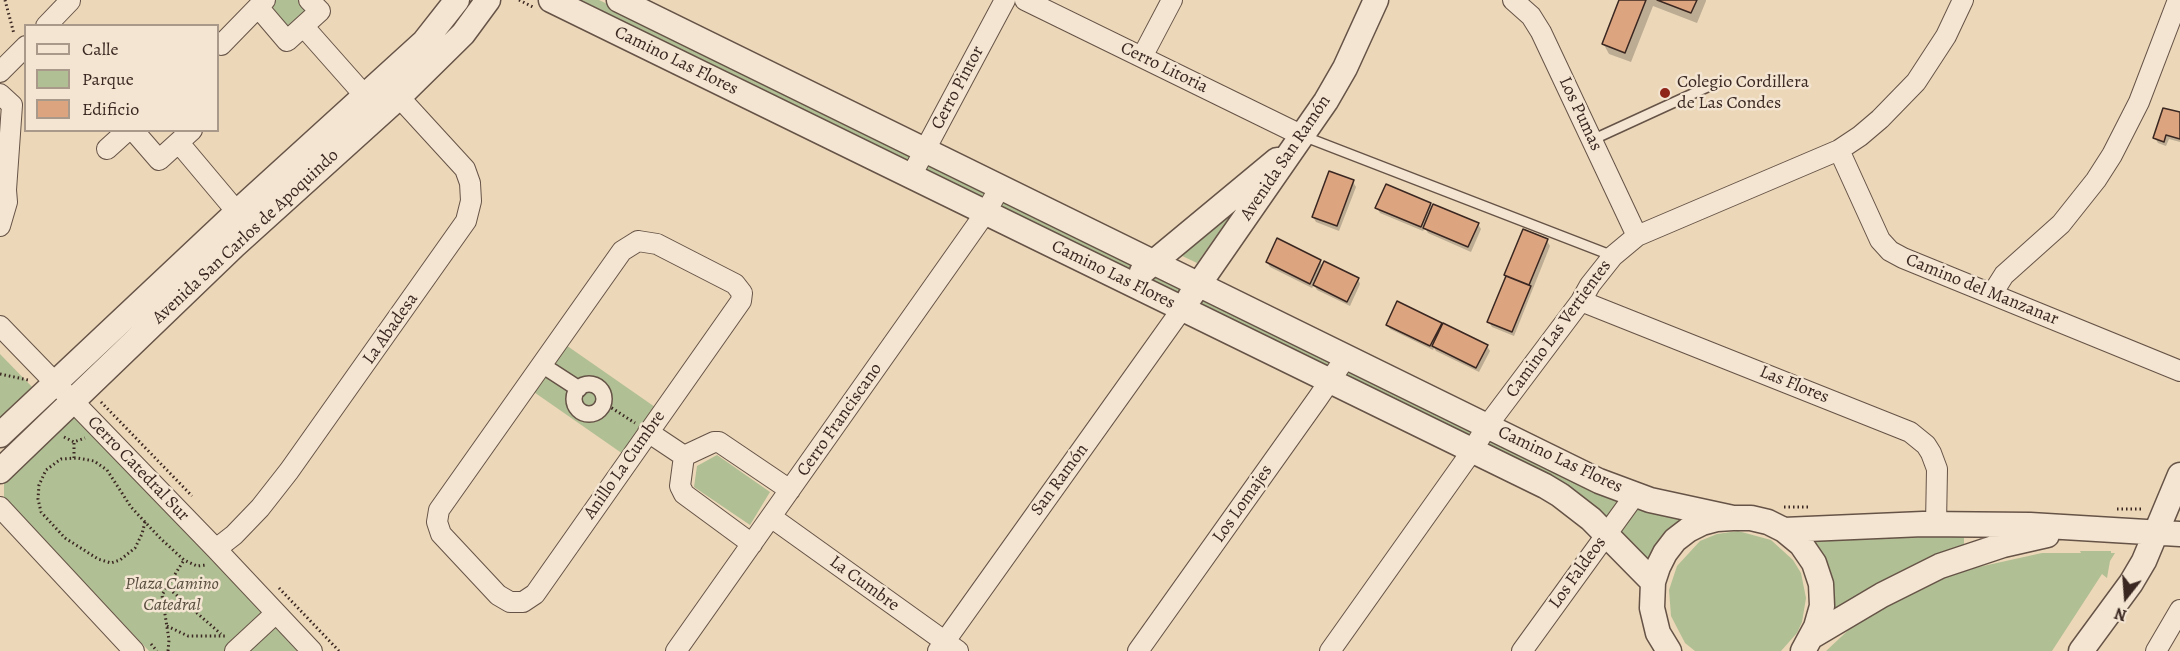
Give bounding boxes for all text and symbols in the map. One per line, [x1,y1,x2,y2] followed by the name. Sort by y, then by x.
[611,22,741,100] street label: Camino Las Flores
[24,24,219,132] legend
[82,37,119,61] text: Calle
[1117,38,1211,98] street label: Cerro Litoria
[927,42,989,134] street label: Cerro Pintor
[82,67,134,91] text: Parque
[1677,72,1809,115] place label: Colegio Cordillera de Las Condes
[1553,74,1607,154] street label: Los Pumas
[1658,86,1672,100] marker: Colegio Cordillera de Las Condes
[1236,91,1336,225] street label: Avenida San Ramón
[82,97,139,121] text: Edificio
[148,145,344,329] street label: Avenida San Carlos de Apoquindo
[1048,236,1178,314] street label: Camino Las Flores
[1902,249,2062,331] street label: Camino del Manzanar
[1502,256,1616,402] street label: Camino Las Vertientes
[359,289,423,369] street label: La Abadesa
[793,359,887,481] street label: Cerro Franciscano
[1756,361,1832,409] street label: Las Flores
[580,407,670,523] street label: Anillo La Cumbre
[82,412,194,526] street label: Cerro Catedral Sur
[1494,422,1626,498] street label: Camino Las Flores
[1027,440,1093,520] street label: San Ramón
[1208,461,1278,547] street label: Los Lomajes
[1545,533,1611,613] street label: Los Faldeos
[825,551,903,617] street label: La Cumbre
[2096,567,2156,627] north arrow
[125,574,219,616] park label: Plaza Camino Catedral
[2112,602,2130,626] text: N

